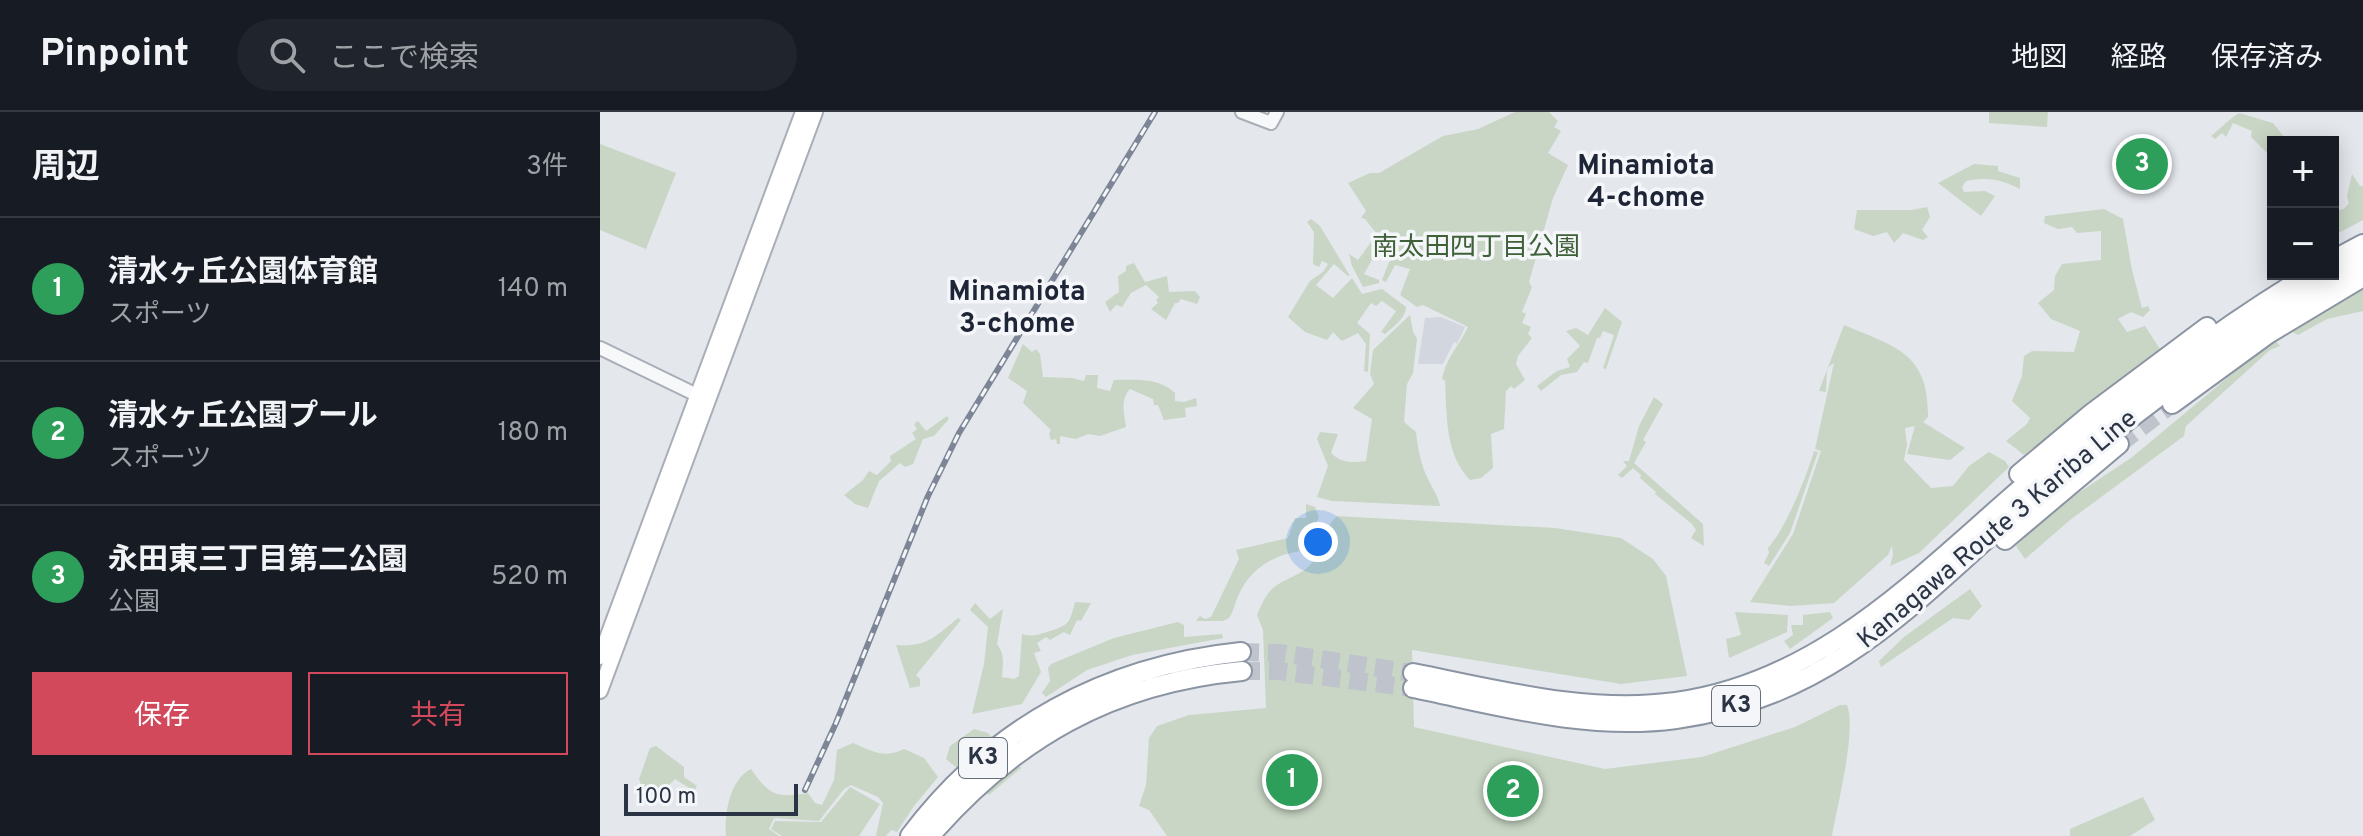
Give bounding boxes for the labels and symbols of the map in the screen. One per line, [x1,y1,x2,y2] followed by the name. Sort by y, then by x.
[2116,134,2168,194] pin: 3
[1577,149,1715,217] district label: Minamiota 4-chome
[1372,232,1580,265] park label: 南太田四丁目公園
[948,275,1086,343] district label: Minamiota 3-chome
[1851,403,2145,657] street label: Kanagawa Route 3 Kariba Line
[1298,522,1338,562] your location
[1712,686,1760,726] road number: K3
[959,738,1007,778] road number: K3
[1266,750,1318,810] pin: 1
[1487,761,1539,821] pin: 2
[624,780,798,816] scale bar

